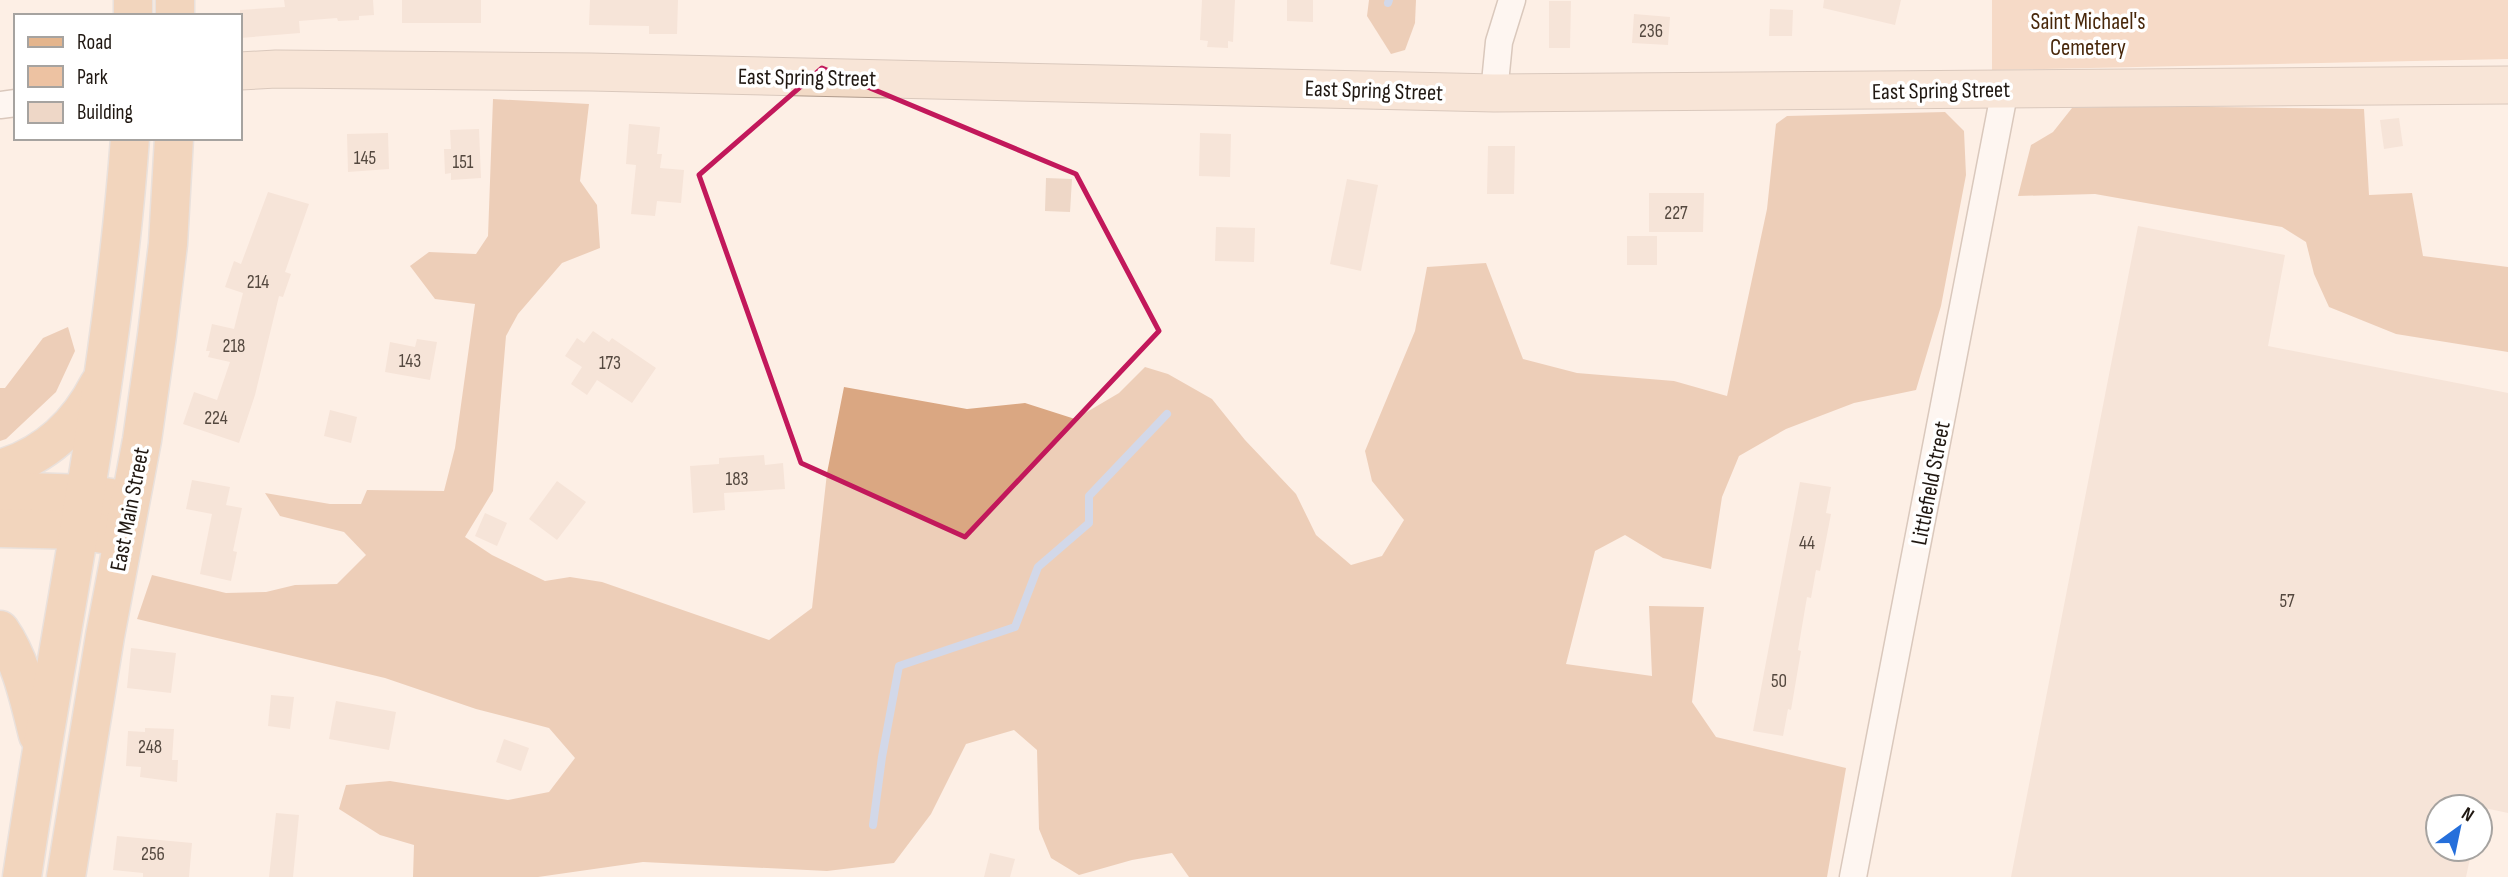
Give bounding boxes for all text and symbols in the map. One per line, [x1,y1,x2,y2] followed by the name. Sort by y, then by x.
[2031,8,2145,62] park label: Saint Michael's Cemetery
[14,14,242,140] legend
[1639,20,1663,43] house number: 236
[77,30,112,55] text: Road
[738,63,876,93] street label: East Spring Street
[77,65,108,90] text: Park
[1304,75,1444,107] street label: East Spring Street
[1872,76,2010,106] street label: East Spring Street
[77,100,133,125] text: Building
[354,147,376,170] house number: 145
[453,151,474,174] house number: 151
[1664,202,1688,225] house number: 227
[247,271,269,294] house number: 214
[223,335,245,358] house number: 218
[399,350,421,373] house number: 143
[599,352,621,375] house number: 173
[204,407,228,430] house number: 224
[1905,419,1957,548] street label: Littlefield Street
[104,445,156,574] street label: East Main Street
[726,468,749,491] house number: 183
[1799,532,1815,555] house number: 44
[2279,590,2295,613] house number: 57
[1771,670,1787,693] house number: 50
[138,736,162,759] house number: 248
[2424,793,2494,863] north arrow
[2457,803,2478,827] text: N
[141,843,165,866] house number: 256

